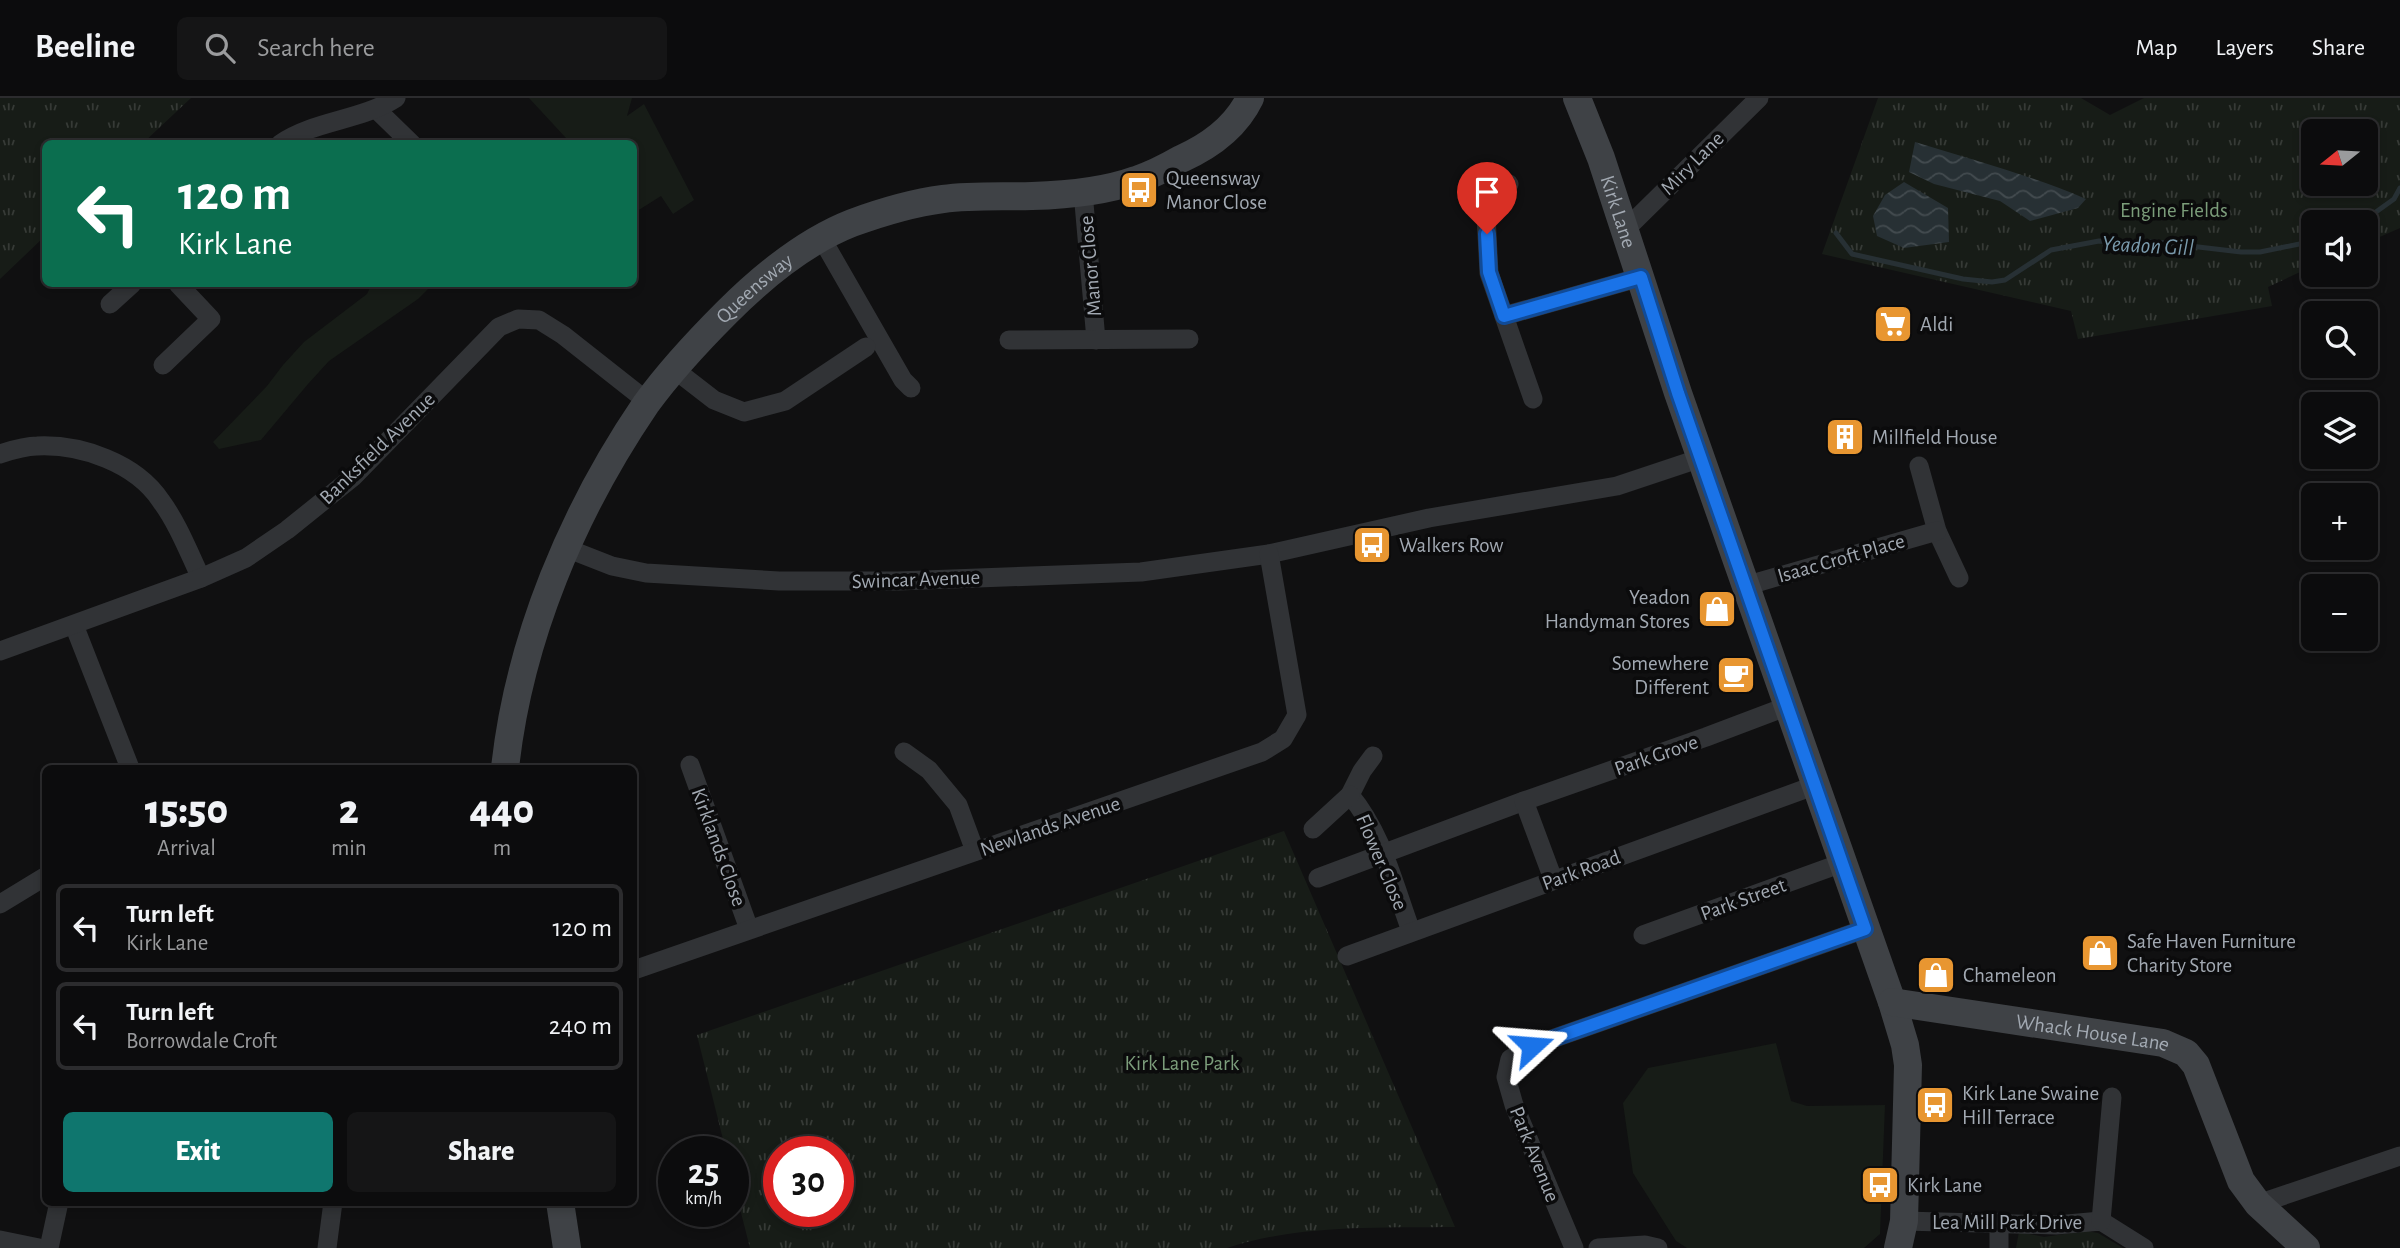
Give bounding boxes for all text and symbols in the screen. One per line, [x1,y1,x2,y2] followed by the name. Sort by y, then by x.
[177,17,667,80] search box
[201,29,239,67] icon: search
[35,31,135,64] text: Beeline
[257,35,375,61] text: Search here
[2135,36,2177,60] text: Map
[2215,36,2274,60] text: Layers
[2312,36,2365,60] text: Share
[2301,119,2378,196] north arrow
[2301,119,2378,651] map controls
[1657,128,1728,199] street label: Miry Lane
[1457,162,1517,234] pin
[63,168,154,259] icon: left
[1166,168,1267,213] place label: Queensway Manor Close
[1118,169,1160,211] bus stop icon: Queensway Manor Close
[178,170,291,219] text: 120 m
[1468,173,1506,211] icon: arrive
[1596,173,1640,251] street label: Kirk Lane
[2120,200,2228,221] park label: Engine Fields
[2301,210,2378,287] button: sound
[1076,215,1105,317] street label: Manor Close
[178,228,293,260] text: Kirk Lane
[2101,233,2195,260] water label: Yeadon Gill
[712,250,797,328] street label: Queensway
[2301,301,2378,378] button: search
[1872,303,1914,345] supermarket icon: Aldi
[1920,314,1953,335] place label: Aldi
[316,388,439,508] street label: Banksfield Avenue
[2301,392,2378,469] button: layers
[1824,416,1866,458] building icon: Millfield House
[1872,427,1997,448] place label: Millfield House
[2301,483,2378,560] button: +
[1351,524,1393,566] bus stop icon: Walkers Row
[1775,530,1907,587] street label: Isaac Croft Place
[1399,535,1504,556] place label: Walkers Row
[851,567,981,592] street label: Swincar Avenue
[2301,574,2378,651] button: −
[1545,587,1690,632] place label: Yeadon Handyman Stores
[1696,588,1738,630] shop icon: Yeadon Handyman Stores
[1612,653,1709,698] place label: Somewhere Different
[1715,654,1757,696] cafe icon: Somewhere Different
[1612,731,1701,780] street label: Park Grove
[687,785,750,909] street label: Kirklands Close
[145,789,228,831] text: 15:50
[339,789,359,831] text: 2
[469,789,534,831] text: 440
[977,793,1123,860] street label: Newlands Avenue
[1352,811,1411,913] street label: Flower Close
[157,837,216,860] text: Arrival
[331,837,367,860] text: min
[493,837,511,860] text: m
[1539,847,1623,894] street label: Park Road
[1698,874,1789,925] street label: Park Street
[126,901,214,927] text: Turn left
[67,909,105,947] icon: left
[552,915,612,941] text: 120 m
[2127,931,2296,976] place label: Safe Haven Furniture Charity Store
[126,932,208,955] text: Kirk Lane
[2079,932,2121,974] shop icon: Safe Haven Furniture Charity Store
[1915,954,1957,996] shop icon: Chameleon
[1963,965,2057,986] place label: Chameleon
[126,999,214,1025] text: Turn left
[67,1007,105,1045] icon: left
[1495,1009,1569,1083] position arrow
[2014,1011,2173,1056] street label: Whack House Lane
[549,1013,612,1039] text: 240 m
[126,1030,277,1053] text: Borrowdale Croft
[1125,1053,1240,1074] park label: Kirk Lane Park
[1962,1083,2099,1128] place label: Kirk Lane Swaine Hill Terrace
[1914,1084,1956,1126] bus stop icon: Kirk Lane Swaine Hill Terrace
[1506,1103,1563,1205] street label: Park Avenue
[63,1112,333,1192] button: Exit
[347,1112,616,1192] button: Share
[763,1136,854,1227] speed limit sign: 30
[688,1155,719,1190] text: 25
[1859,1164,1901,1206] bus stop icon: Kirk Lane
[1907,1175,1982,1196] place label: Kirk Lane
[685,1190,722,1208] text: km/h
[1932,1212,2082,1233] street label: Lea Mill Park Drive

